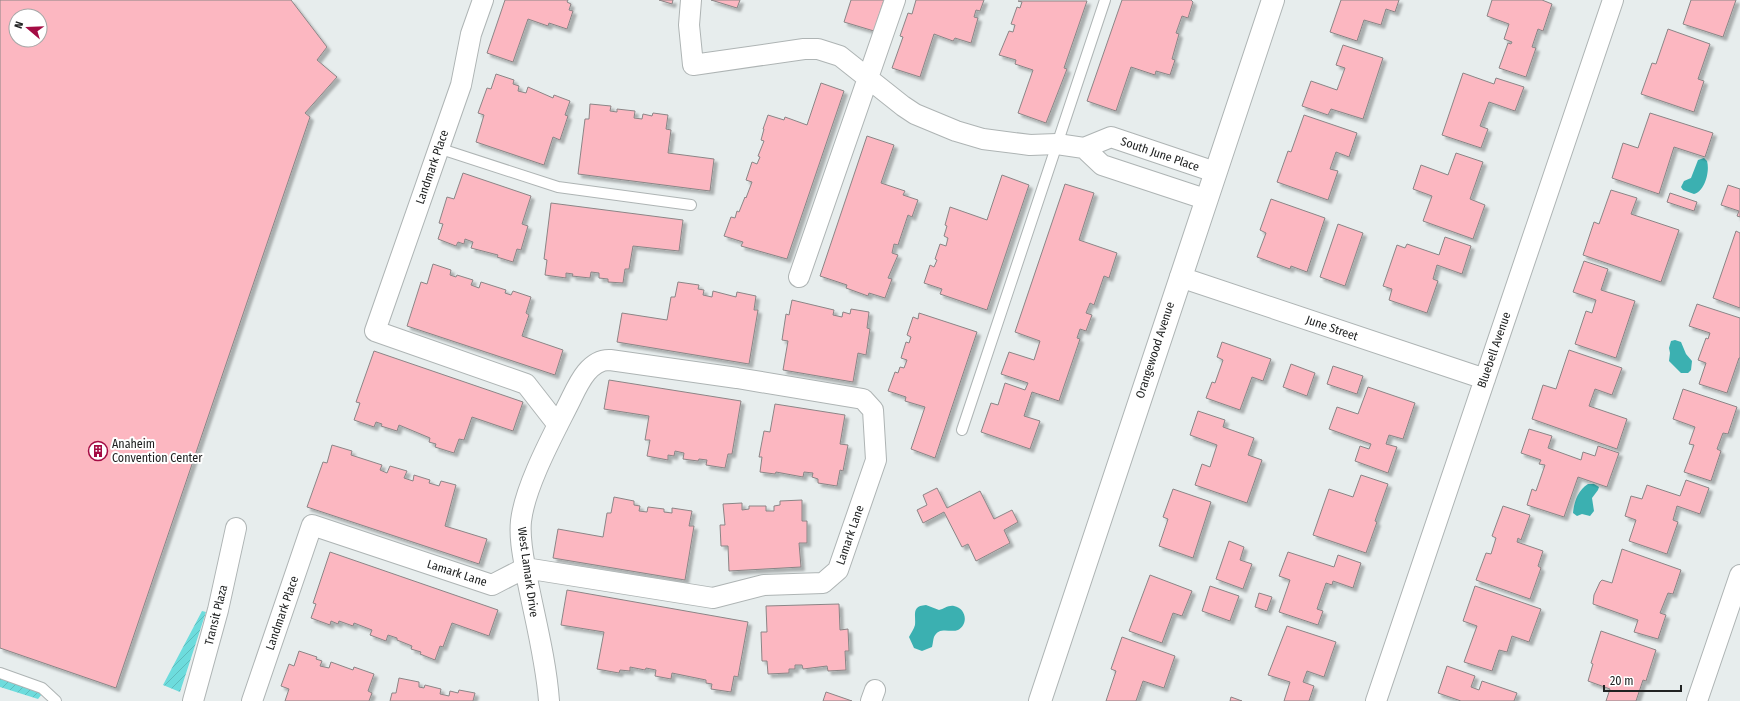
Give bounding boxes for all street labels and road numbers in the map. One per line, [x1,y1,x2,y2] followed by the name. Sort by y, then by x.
[413,128,451,206] street label: Landmark Place
[1119,134,1201,174] street label: South June Place
[1133,300,1177,400] street label: Orangewood Avenue
[1474,310,1514,390] street label: Bluebell Avenue
[1304,313,1360,343] street label: June Street
[833,503,867,567] street label: Lamark Lane
[515,526,541,618] street label: West Lamark Drive
[425,557,489,589] street label: Lamark Lane
[263,574,301,652] street label: Landmark Place
[202,583,230,647] street label: Transit Plaza

